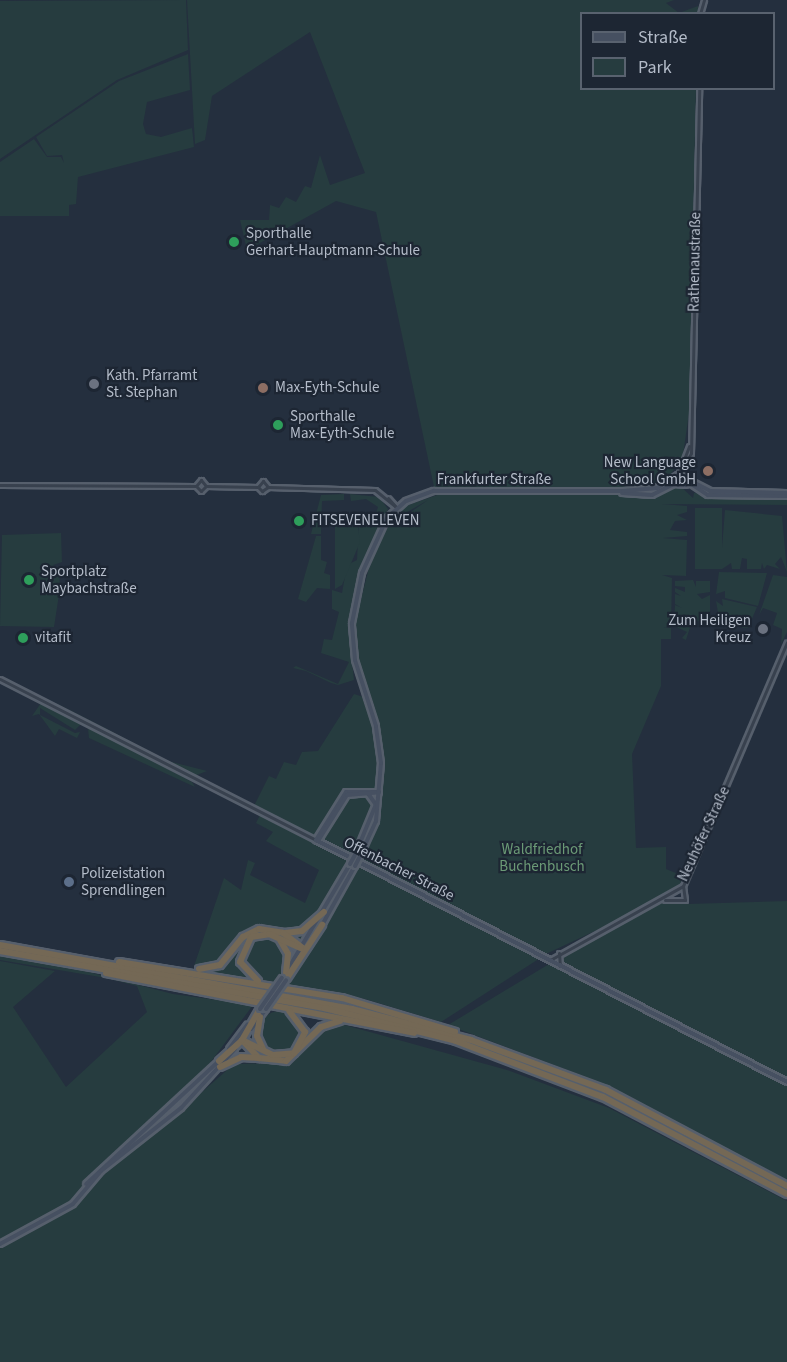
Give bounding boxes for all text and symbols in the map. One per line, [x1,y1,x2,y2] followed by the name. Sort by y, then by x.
[580,12,775,90] legend
[638,25,687,50] text: Straße
[638,55,672,80] text: Park
[685,212,705,312] street label: Rathenaustraße
[246,224,420,259] place label: Sporthalle Gerhart-Hauptmann-Schule
[227,235,241,249] marker: Sporthalle Gerhart-Hauptmann-Schule
[106,366,197,401] place label: Kath. Pfarramt St. Stephan
[87,377,101,391] marker: Kath. Pfarramt St. Stephan
[275,379,379,397] place label: Max-Eyth-Schule
[256,381,270,395] marker: Max-Eyth-Schule
[290,407,394,442] place label: Sporthalle Max-Eyth-Schule
[271,418,285,432] marker: Sporthalle Max-Eyth-Schule
[604,453,696,488] place label: New Language School GmbH
[701,464,715,478] marker: New Language School GmbH
[437,471,551,489] street label: Frankfurter Straße
[311,512,419,530] place label: FITSEVENELEVEN
[292,514,306,528] marker: FITSEVENELEVEN
[41,562,137,597] place label: Sportplatz Maybachstraße
[22,573,36,587] marker: Sportplatz Maybachstraße
[668,611,751,646] place label: Zum Heiligen Kreuz
[756,622,770,636] marker: Zum Heiligen Kreuz
[35,629,71,647] place label: vitafit
[16,631,30,645] marker: vitafit
[674,784,734,884] street label: Neuhöfer Straße
[341,833,457,905] street label: Offenbacher Straße
[499,840,585,875] park label: Waldfriedhof Buchenbusch
[81,864,165,899] place label: Polizeistation Sprendlingen
[62,875,76,889] marker: Polizeistation Sprendlingen

